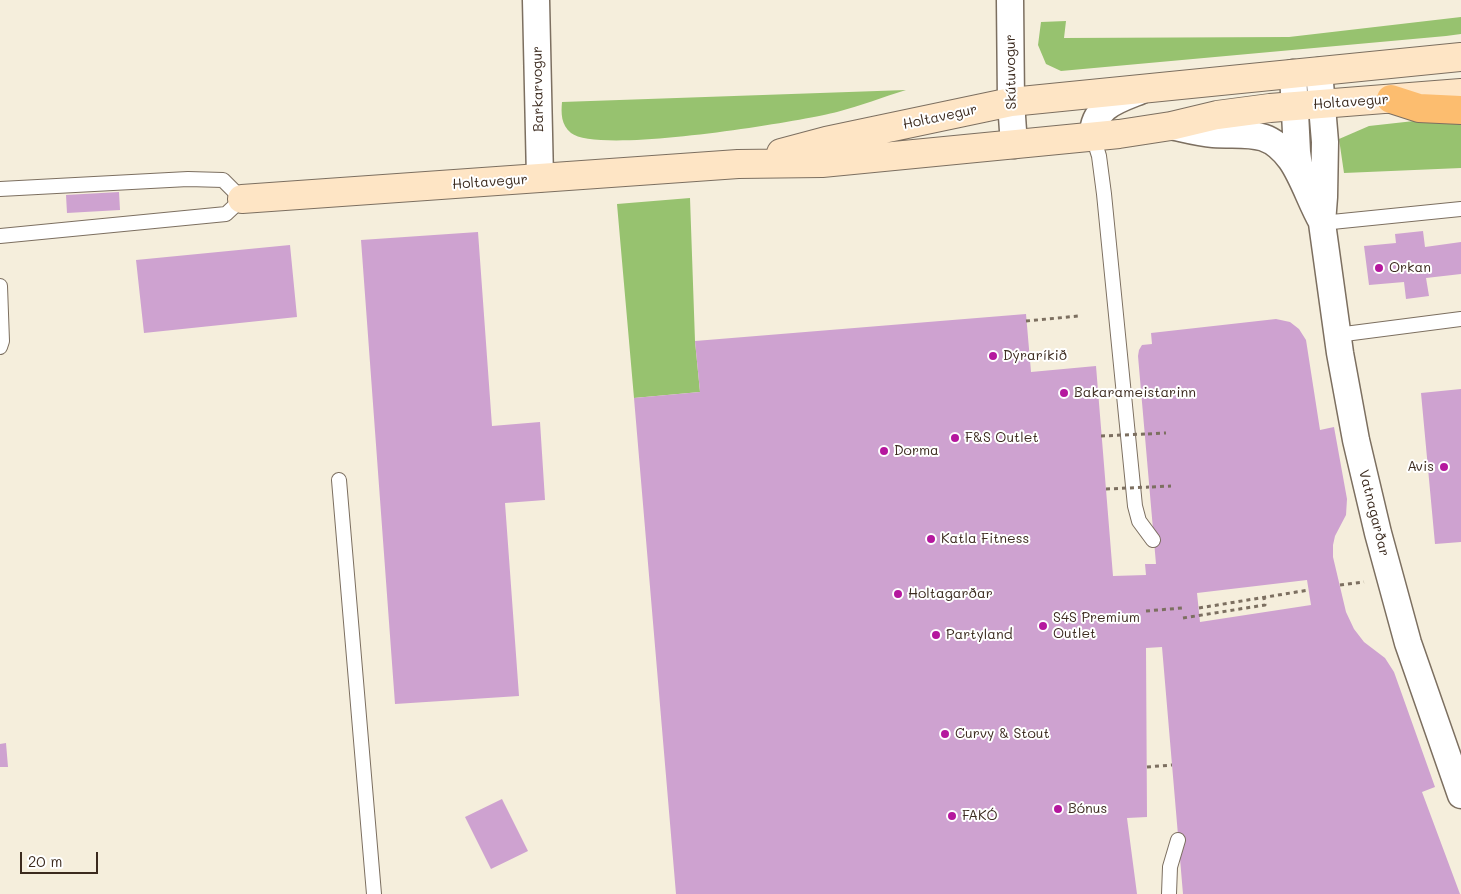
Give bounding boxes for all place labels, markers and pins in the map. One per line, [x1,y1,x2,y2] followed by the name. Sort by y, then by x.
[1389,260,1431,276] place label: Orkan
[1373,262,1385,274] marker: Orkan
[1003,348,1067,364] place label: Dýraríkið
[987,350,999,362] marker: Dýraríkið
[1074,385,1196,401] place label: Bakarameistarinn
[1058,387,1070,399] marker: Bakarameistarinn
[965,430,1039,446] place label: F&S Outlet
[949,432,961,444] marker: F&S Outlet
[894,443,939,459] place label: Dorma
[878,445,890,457] marker: Dorma
[1407,459,1434,475] place label: Avis
[1438,461,1450,473] marker: Avis
[941,531,1029,547] place label: Katla Fitness
[925,533,937,545] marker: Katla Fitness
[908,586,993,602] place label: Holtagarðar
[892,588,904,600] marker: Holtagarðar
[1053,610,1140,642] place label: S4S Premium Outlet
[1037,620,1049,632] marker: S4S Premium Outlet
[946,627,1013,643] place label: Partyland
[930,629,942,641] marker: Partyland
[955,726,1050,742] place label: Curvy & Stout
[939,728,951,740] marker: Curvy & Stout
[1068,801,1107,817] place label: Bónus
[1052,803,1064,815] marker: Bónus
[962,808,998,824] place label: FAKÓ
[946,810,958,822] marker: FAKÓ

